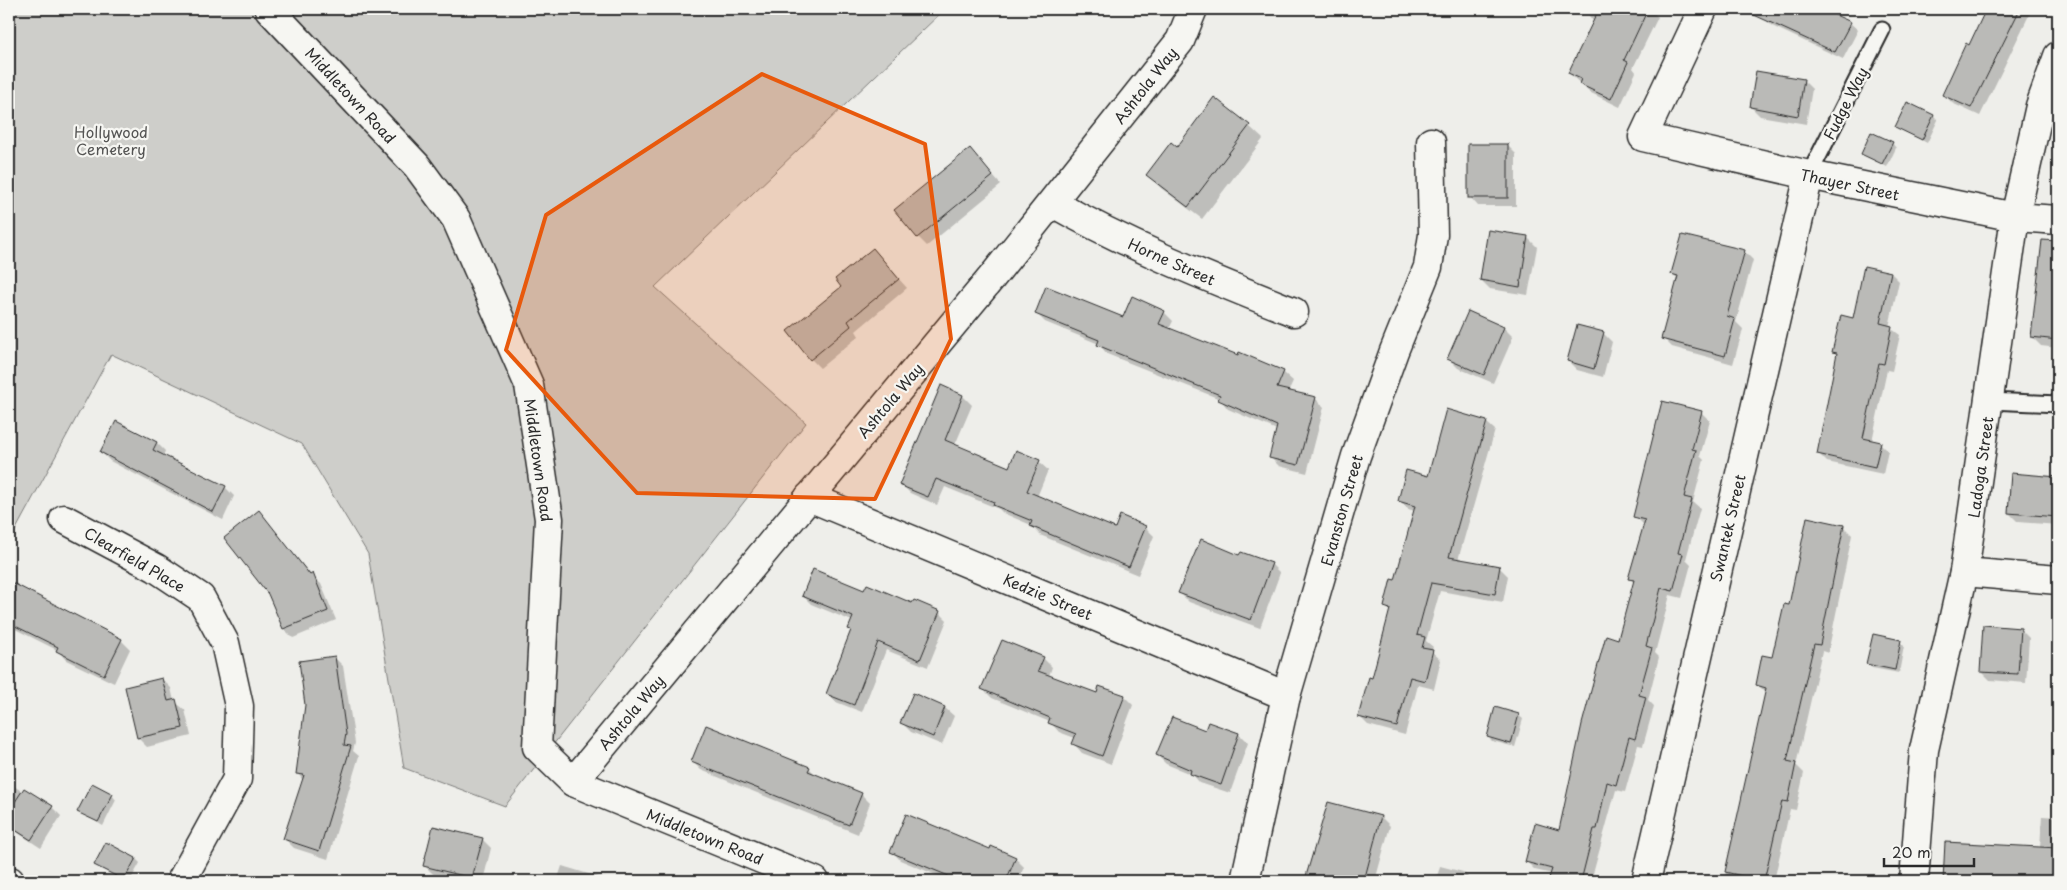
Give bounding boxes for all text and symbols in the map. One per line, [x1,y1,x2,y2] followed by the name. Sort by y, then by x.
[300,42,402,148] street label: Middletown Road
[1108,42,1182,128] street label: Ashtola Way
[1817,63,1873,143] street label: Fudge Way
[74,120,148,160] park label: Hollywood Cemetery
[1799,162,1901,206] street label: Thayer Street
[1125,232,1219,290] street label: Horne Street
[852,357,928,443] street label: Ashtola Way
[519,397,559,523] street label: Middletown Road
[1962,415,1998,519] street label: Ladoga Street
[1314,452,1368,568] street label: Evanston Street
[1703,472,1751,584] street label: Swantek Street
[80,521,190,597] street label: Clearfield Place
[1000,567,1096,625] street label: Kedzie Street
[593,669,669,755] street label: Ashtola Way
[643,802,767,870] street label: Middletown Road
[1884,835,1974,867] scale bar
[1892,840,1931,863] text: 20 m

